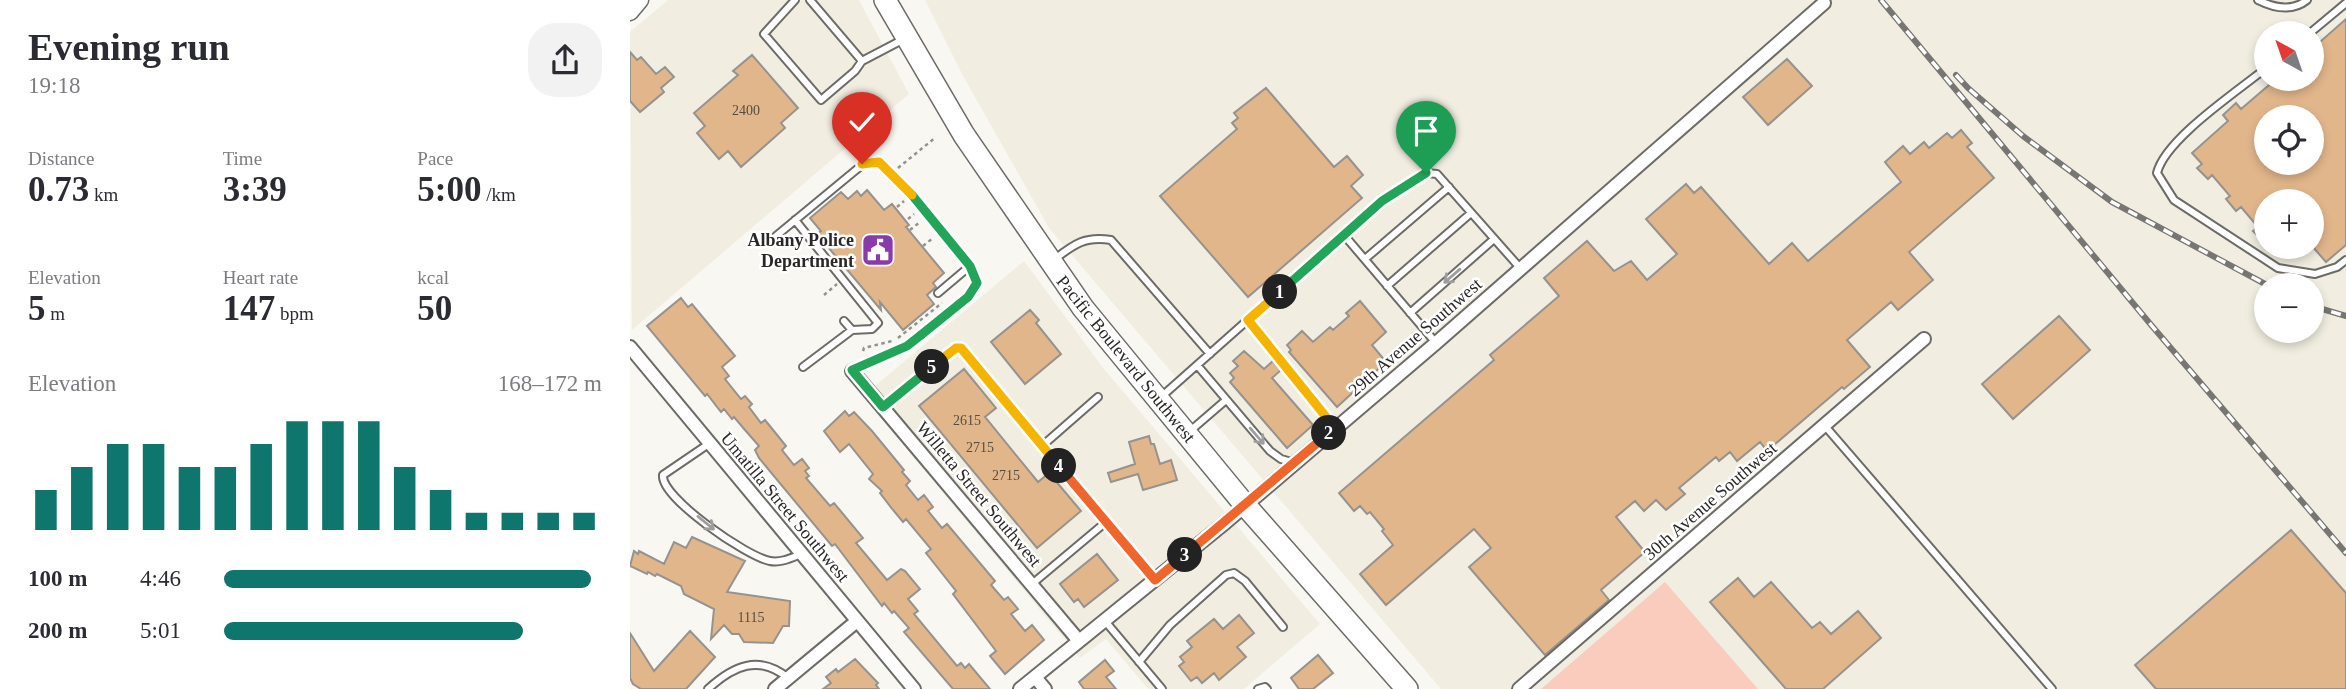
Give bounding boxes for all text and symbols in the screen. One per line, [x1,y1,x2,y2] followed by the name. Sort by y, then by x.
[2254,21,2324,91] north arrow
[2254,21,2324,343] map controls
[528,23,602,97] button: share
[28,26,230,68] text: Evening run
[28,73,80,98] text: 19:18
[832,92,892,164] pin
[1396,101,1456,173] pin
[732,103,760,118] house number: 2400
[843,103,881,141] icon: check
[2254,105,2324,175] button: locate
[1407,112,1445,150] icon: arrive
[28,148,94,169] text: Distance
[223,148,262,169] text: Time
[417,148,453,169] text: Pace
[28,170,89,209] text: 0.73
[223,170,287,209] text: 3:39
[417,170,481,209] text: 5:00
[89,184,118,205] text: km
[481,184,516,205] text: /km
[2254,189,2324,259] button: +
[748,230,854,271] place label: Albany Police Department
[859,231,897,269] public building icon: Albany Police Department
[28,267,101,288] text: Elevation
[223,267,298,288] text: Heart rate
[417,267,449,288] text: kcal
[1443,268,1461,284] one-way arrow
[1052,272,1200,446] street label: Pacific Boulevard Southwest
[2254,273,2324,343] button: −
[1262,274,1298,310] pin: 1
[1344,274,1486,400] street label: 29th Avenue Southwest
[1275,281,1284,302] text: 1
[28,289,46,328] text: 5
[223,289,275,328] text: 147
[417,289,452,328] text: 50
[46,303,65,324] text: m
[275,303,314,324] text: bpm
[914,350,950,384] pin: 5
[927,356,936,377] text: 5
[28,371,116,396] text: Elevation
[498,371,602,396] text: 168–172 m
[953,413,981,428] house number: 2615
[1312,416,1346,450] pin: 2
[912,417,1046,571] street label: Willetta Street Southwest
[1324,422,1333,443] text: 2
[1249,427,1265,445] one-way arrow
[717,428,853,586] street label: Umatilla Street Southwest
[1639,438,1781,564] street label: 30th Avenue Southwest
[966,440,994,455] house number: 2715
[1042,448,1076,484] pin: 4
[1054,455,1063,476] text: 4
[992,468,1020,483] house number: 2715
[697,515,715,531] one-way arrow
[1168,538,1202,572] pin: 3
[1180,544,1189,565] text: 3
[28,566,87,591] text: 100 m
[140,566,181,591] text: 4:46
[738,610,764,625] house number: 1115
[28,618,87,643] text: 200 m
[140,618,181,643] text: 5:01

